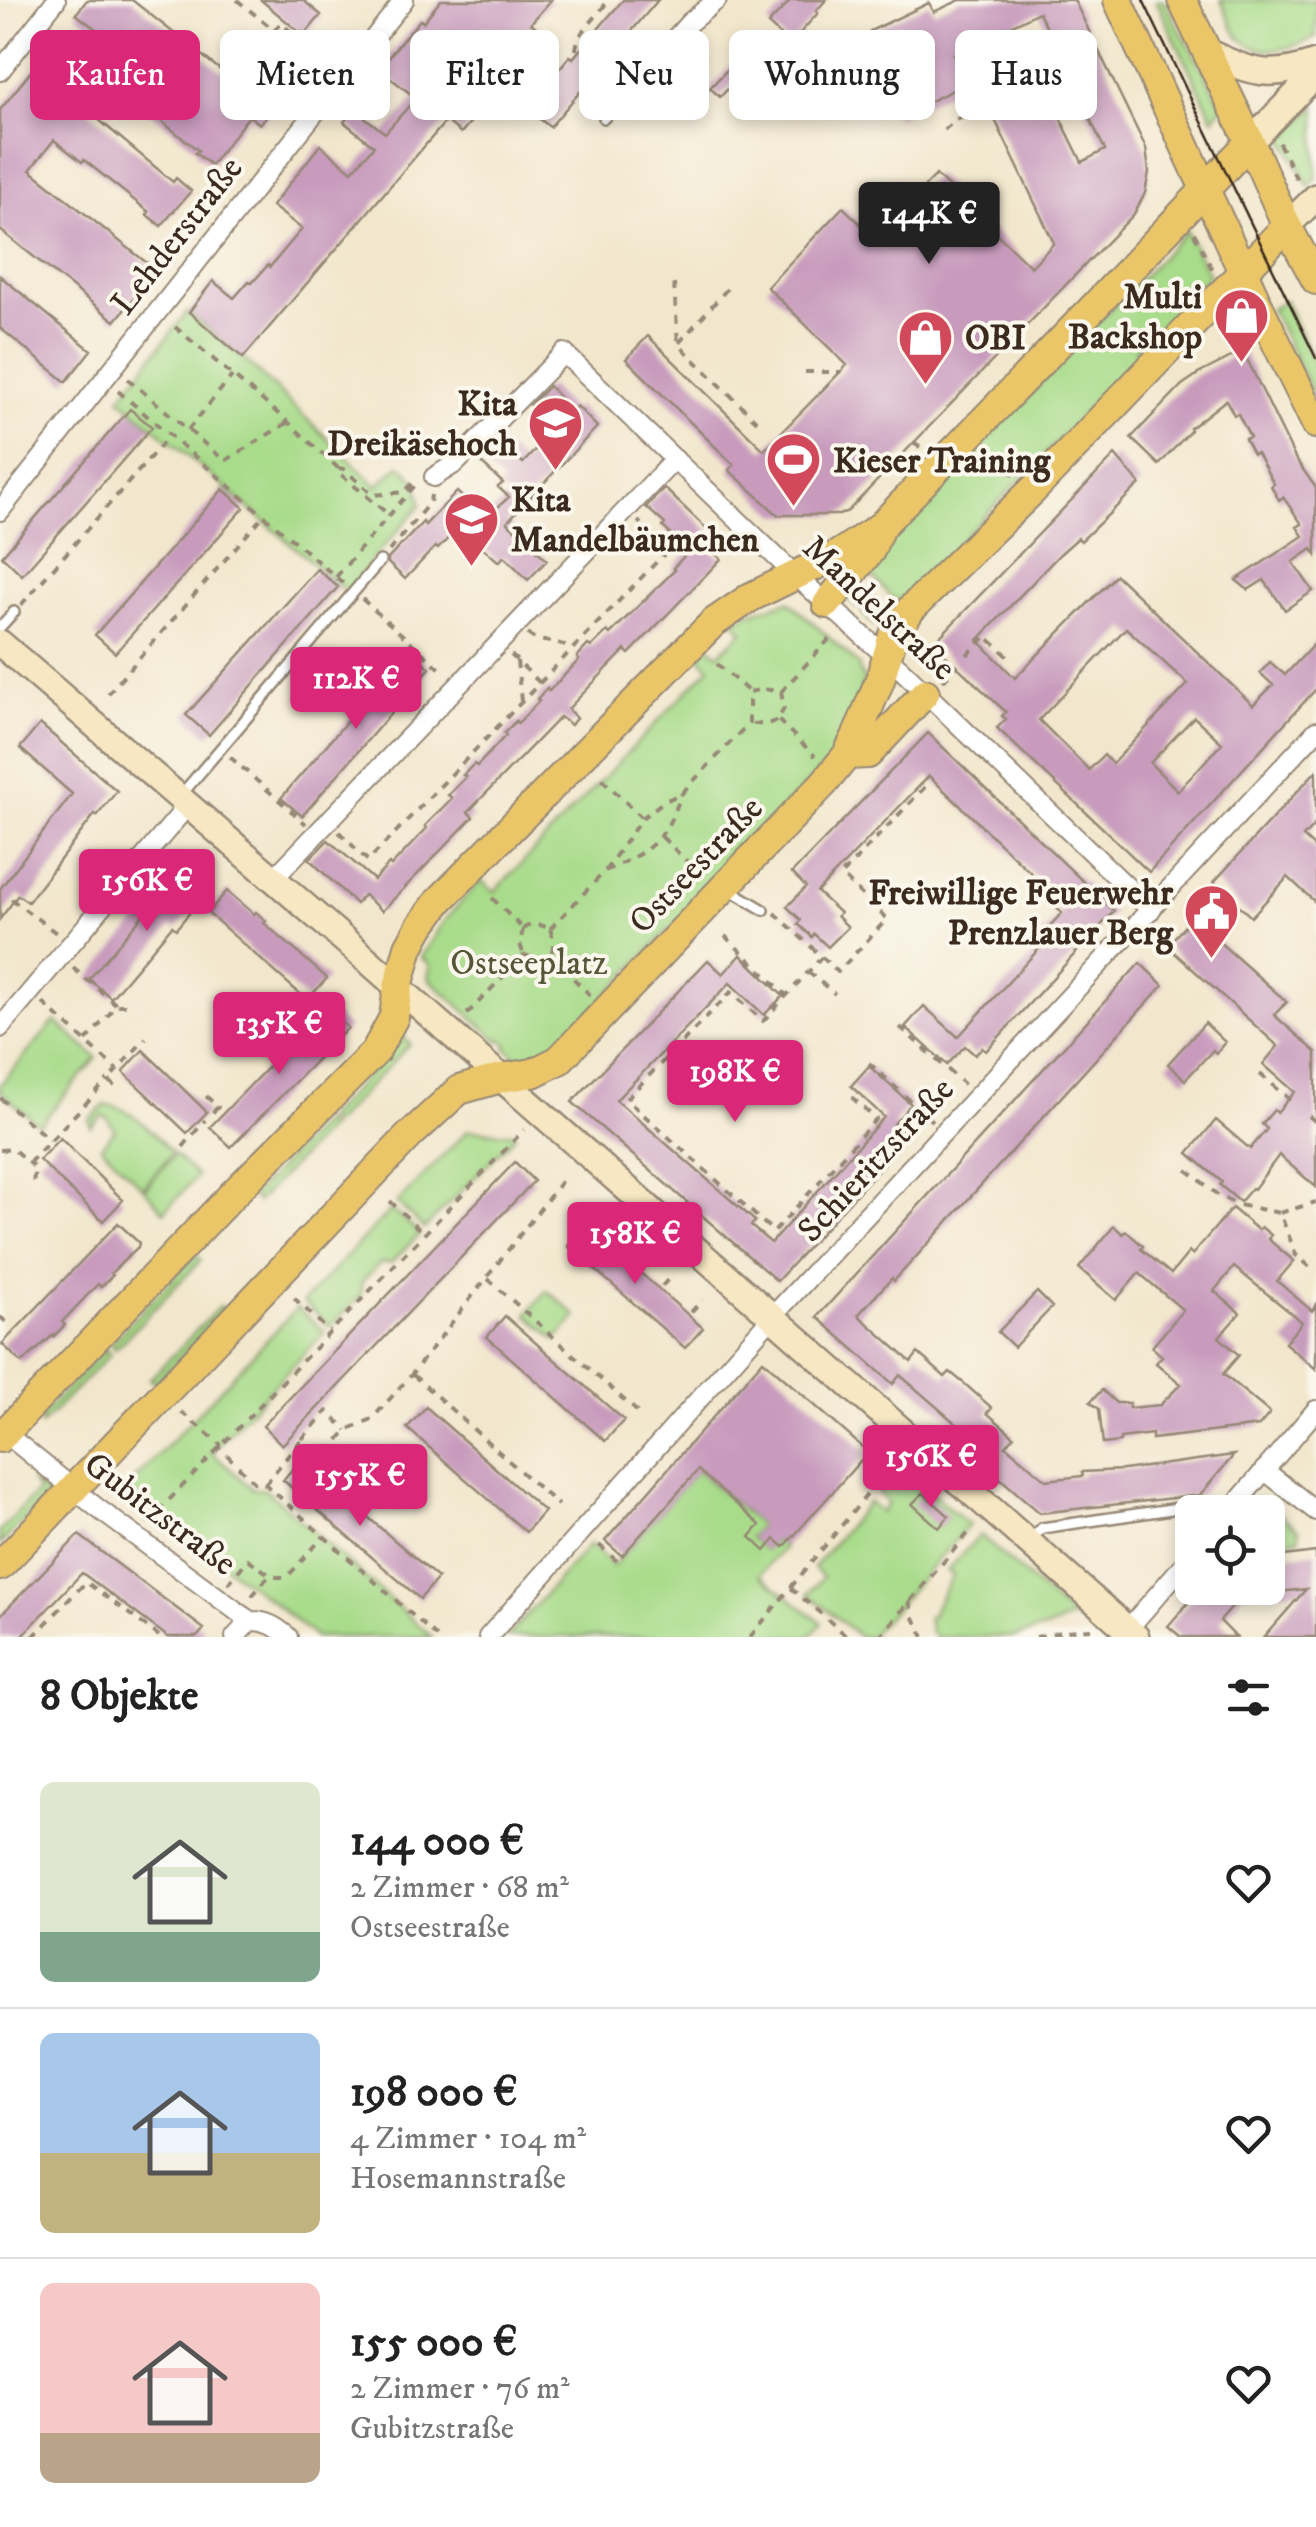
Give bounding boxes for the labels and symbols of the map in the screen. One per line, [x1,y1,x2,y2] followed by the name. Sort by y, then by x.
[102,148,253,324] street label: Lehderstraße
[848,182,1010,267] pin: 144K €
[1068,276,1202,360] place label: Multi Backshop
[1211,286,1271,365] shop icon: Multi Backshop
[896,307,956,386] shop icon: OBI
[965,317,1026,361] place label: OBI
[327,383,518,467] place label: Kita Dreikäsehoch
[526,393,586,472] school or university icon: Kita Dreikäsehoch
[764,430,824,509] sports icon: Kieser Training
[833,440,1051,484] place label: Kieser Training
[511,479,760,563] place label: Kita Mandelbäumchen
[442,489,502,568] school or university icon: Kita Mandelbäumchen
[793,526,965,691] street label: Mandelstraße
[275,647,437,732] pin: 112K €
[620,787,773,944] street label: Ostseestraße
[66,849,228,934] pin: 156K €
[868,872,1174,956] place label: Freiwillige Feuerwehr Prenzlauer Berg
[1182,882,1242,961] public building icon: Freiwillige Feuerwehr Prenzlauer Berg
[450,942,608,986] park label: Ostseeplatz
[198,992,360,1077] pin: 135K €
[654,1040,816,1125] pin: 198K €
[789,1069,964,1252] street label: Schieritzstraße
[554,1202,716,1287] pin: 158K €
[850,1425,1012,1510] pin: 156K €
[75,1443,245,1586] street label: Gubitzstraße
[279,1444,441,1529] pin: 155K €

